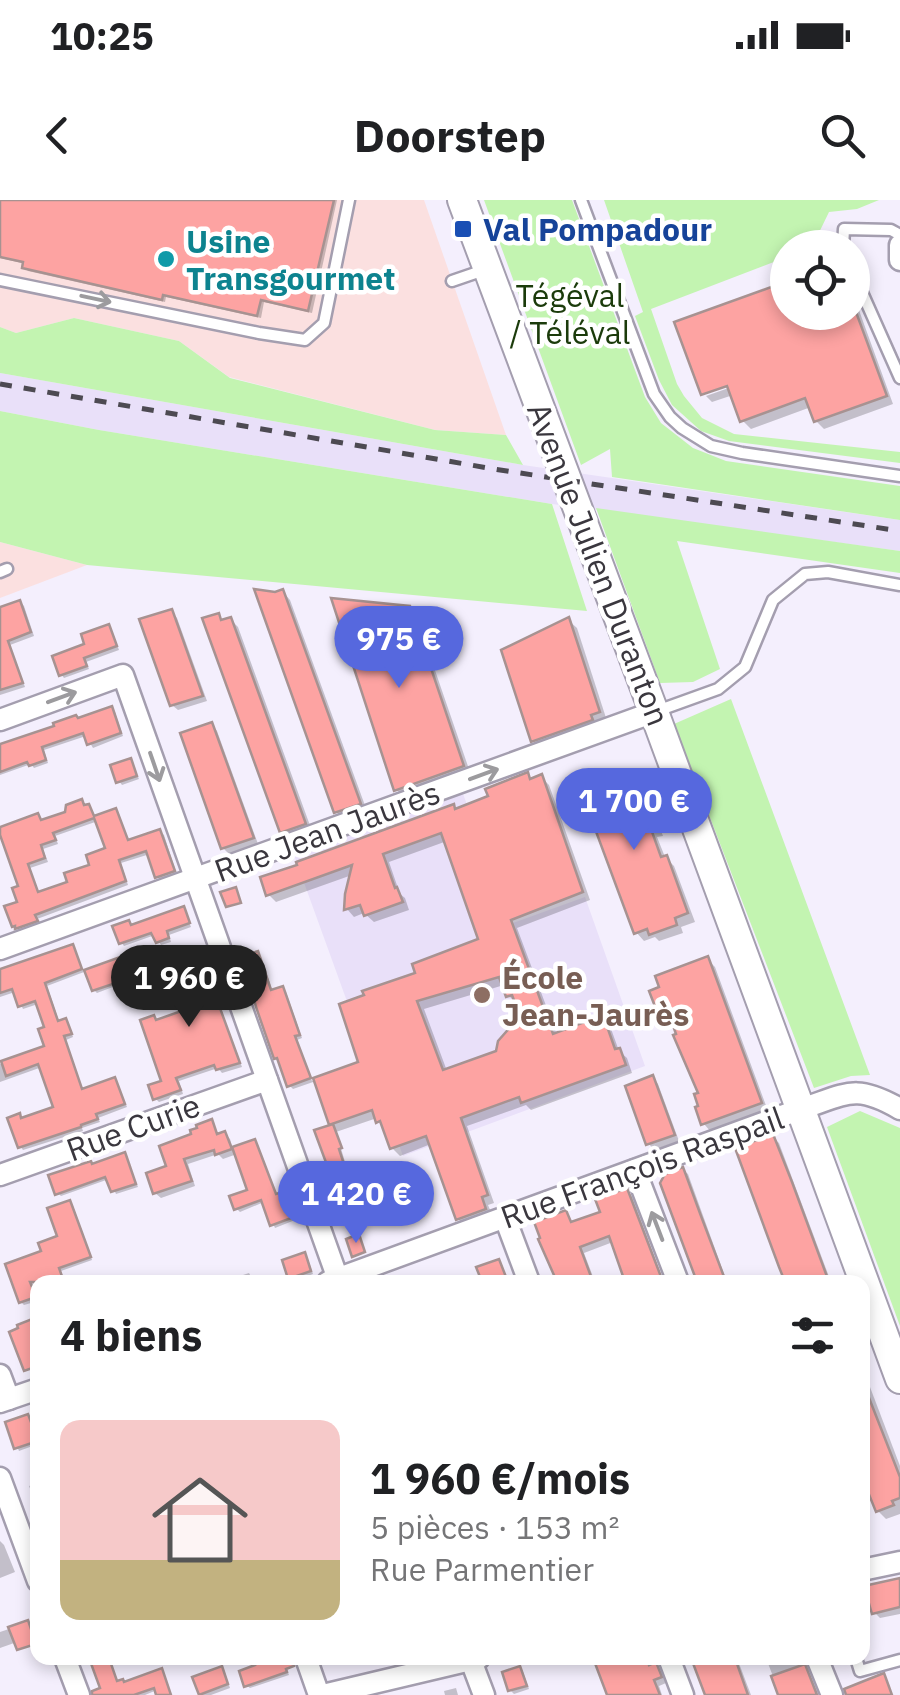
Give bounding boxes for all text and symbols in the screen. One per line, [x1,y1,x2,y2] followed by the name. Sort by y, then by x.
[50,11,154,60] text: 10:25
[354,106,546,164] text: Doorstep
[30,108,85,163] icon: back
[815,108,870,163] icon: search
[483,208,712,250] place label: Val Pompadour
[452,218,474,240] marker: Val Pompadour
[186,220,396,299] place label: Usine Transgourmet
[770,230,870,330] map controls
[770,230,870,330] button: locate
[155,248,177,270] marker: Usine Transgourmet
[510,274,630,353] park label: Tégéval / Téléval
[79,291,111,310] one-way arrow
[518,397,680,731] street label: Avenue Julien Duranton
[329,606,469,691] pin: 975 €
[356,617,442,659] text: 975 €
[45,687,77,705] one-way arrow
[148,751,166,783] one-way arrow
[467,764,498,782] one-way arrow
[542,768,726,853] pin: 1 700 €
[209,771,445,891] street label: Rue Jean Jaurès
[578,779,690,821] text: 1 700 €
[97,945,281,1030] pin: 1 960 €
[133,956,245,998] text: 1 960 €
[502,956,689,1035] place label: École Jean-Jaurès
[471,984,493,1006] marker: École Jean-Jaurès
[60,1083,206,1171] street label: Rue Curie
[495,1096,789,1238] street label: Rue François Raspail
[264,1161,448,1246] pin: 1 420 €
[300,1172,412,1214] text: 1 420 €
[646,1211,664,1242] one-way arrow
[60,1308,202,1363] text: 4 biens
[785,1308,840,1363] icon: filters
[370,1451,630,1506] text: 1 960 €/mois
[140,1460,260,1580] icon: home
[370,1506,620,1548] text: 5 pièces · 153 m²
[370,1548,594,1590] text: Rue Parmentier

